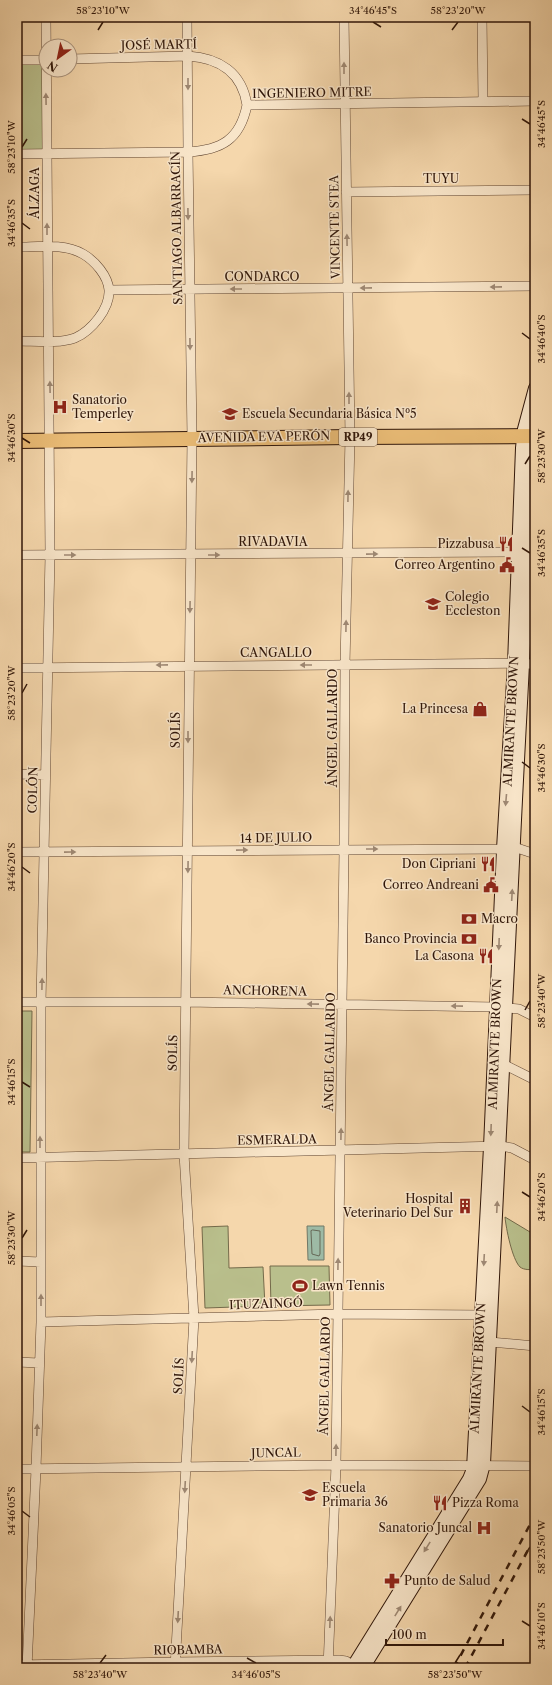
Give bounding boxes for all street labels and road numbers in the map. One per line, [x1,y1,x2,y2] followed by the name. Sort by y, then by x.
[119,35,197,53] street label: JOSÉ MARTÍ
[252,84,372,101] street label: INGENIERO MITRE
[167,151,185,305] street label: SANTIAGO ALBARRACÍN
[26,166,42,220] street label: ÁLZAGA
[423,171,459,186] street label: TUYU
[326,174,343,280] street label: VINCENTE STEA
[224,269,300,284] street label: CONDARCO
[197,427,330,445] street label: AVENIDA EVA PERÓN
[339,428,377,446] road number: RP49
[238,534,309,549] street label: RIVADAVIA
[240,645,312,660] street label: CANGALLO
[500,655,521,788] street label: ALMIRANTE BROWN
[324,669,340,788] street label: ÁNGEL GALLARDO
[167,712,183,748] street label: SOLÍS
[24,766,40,813] street label: COLÓN
[240,829,312,846] street label: 14 DE JULIO
[485,978,504,1111] street label: ALMIRANTE BROWN
[222,982,308,999] street label: ANCHORENA
[320,992,338,1113] street label: ÁNGEL GALLARDO
[164,1035,180,1071] street label: SOLÍS
[237,1131,318,1148] street label: ESMERALDA
[229,1294,303,1312] street label: ITUZAINGÓ
[467,1302,488,1435] street label: ALMIRANTE BROWN
[315,1316,333,1437] street label: ÁNGEL GALLARDO
[169,1357,187,1395] street label: SOLÍS
[249,1445,301,1460] street label: JUNCAL
[153,1641,224,1658] street label: RIOBAMBA

